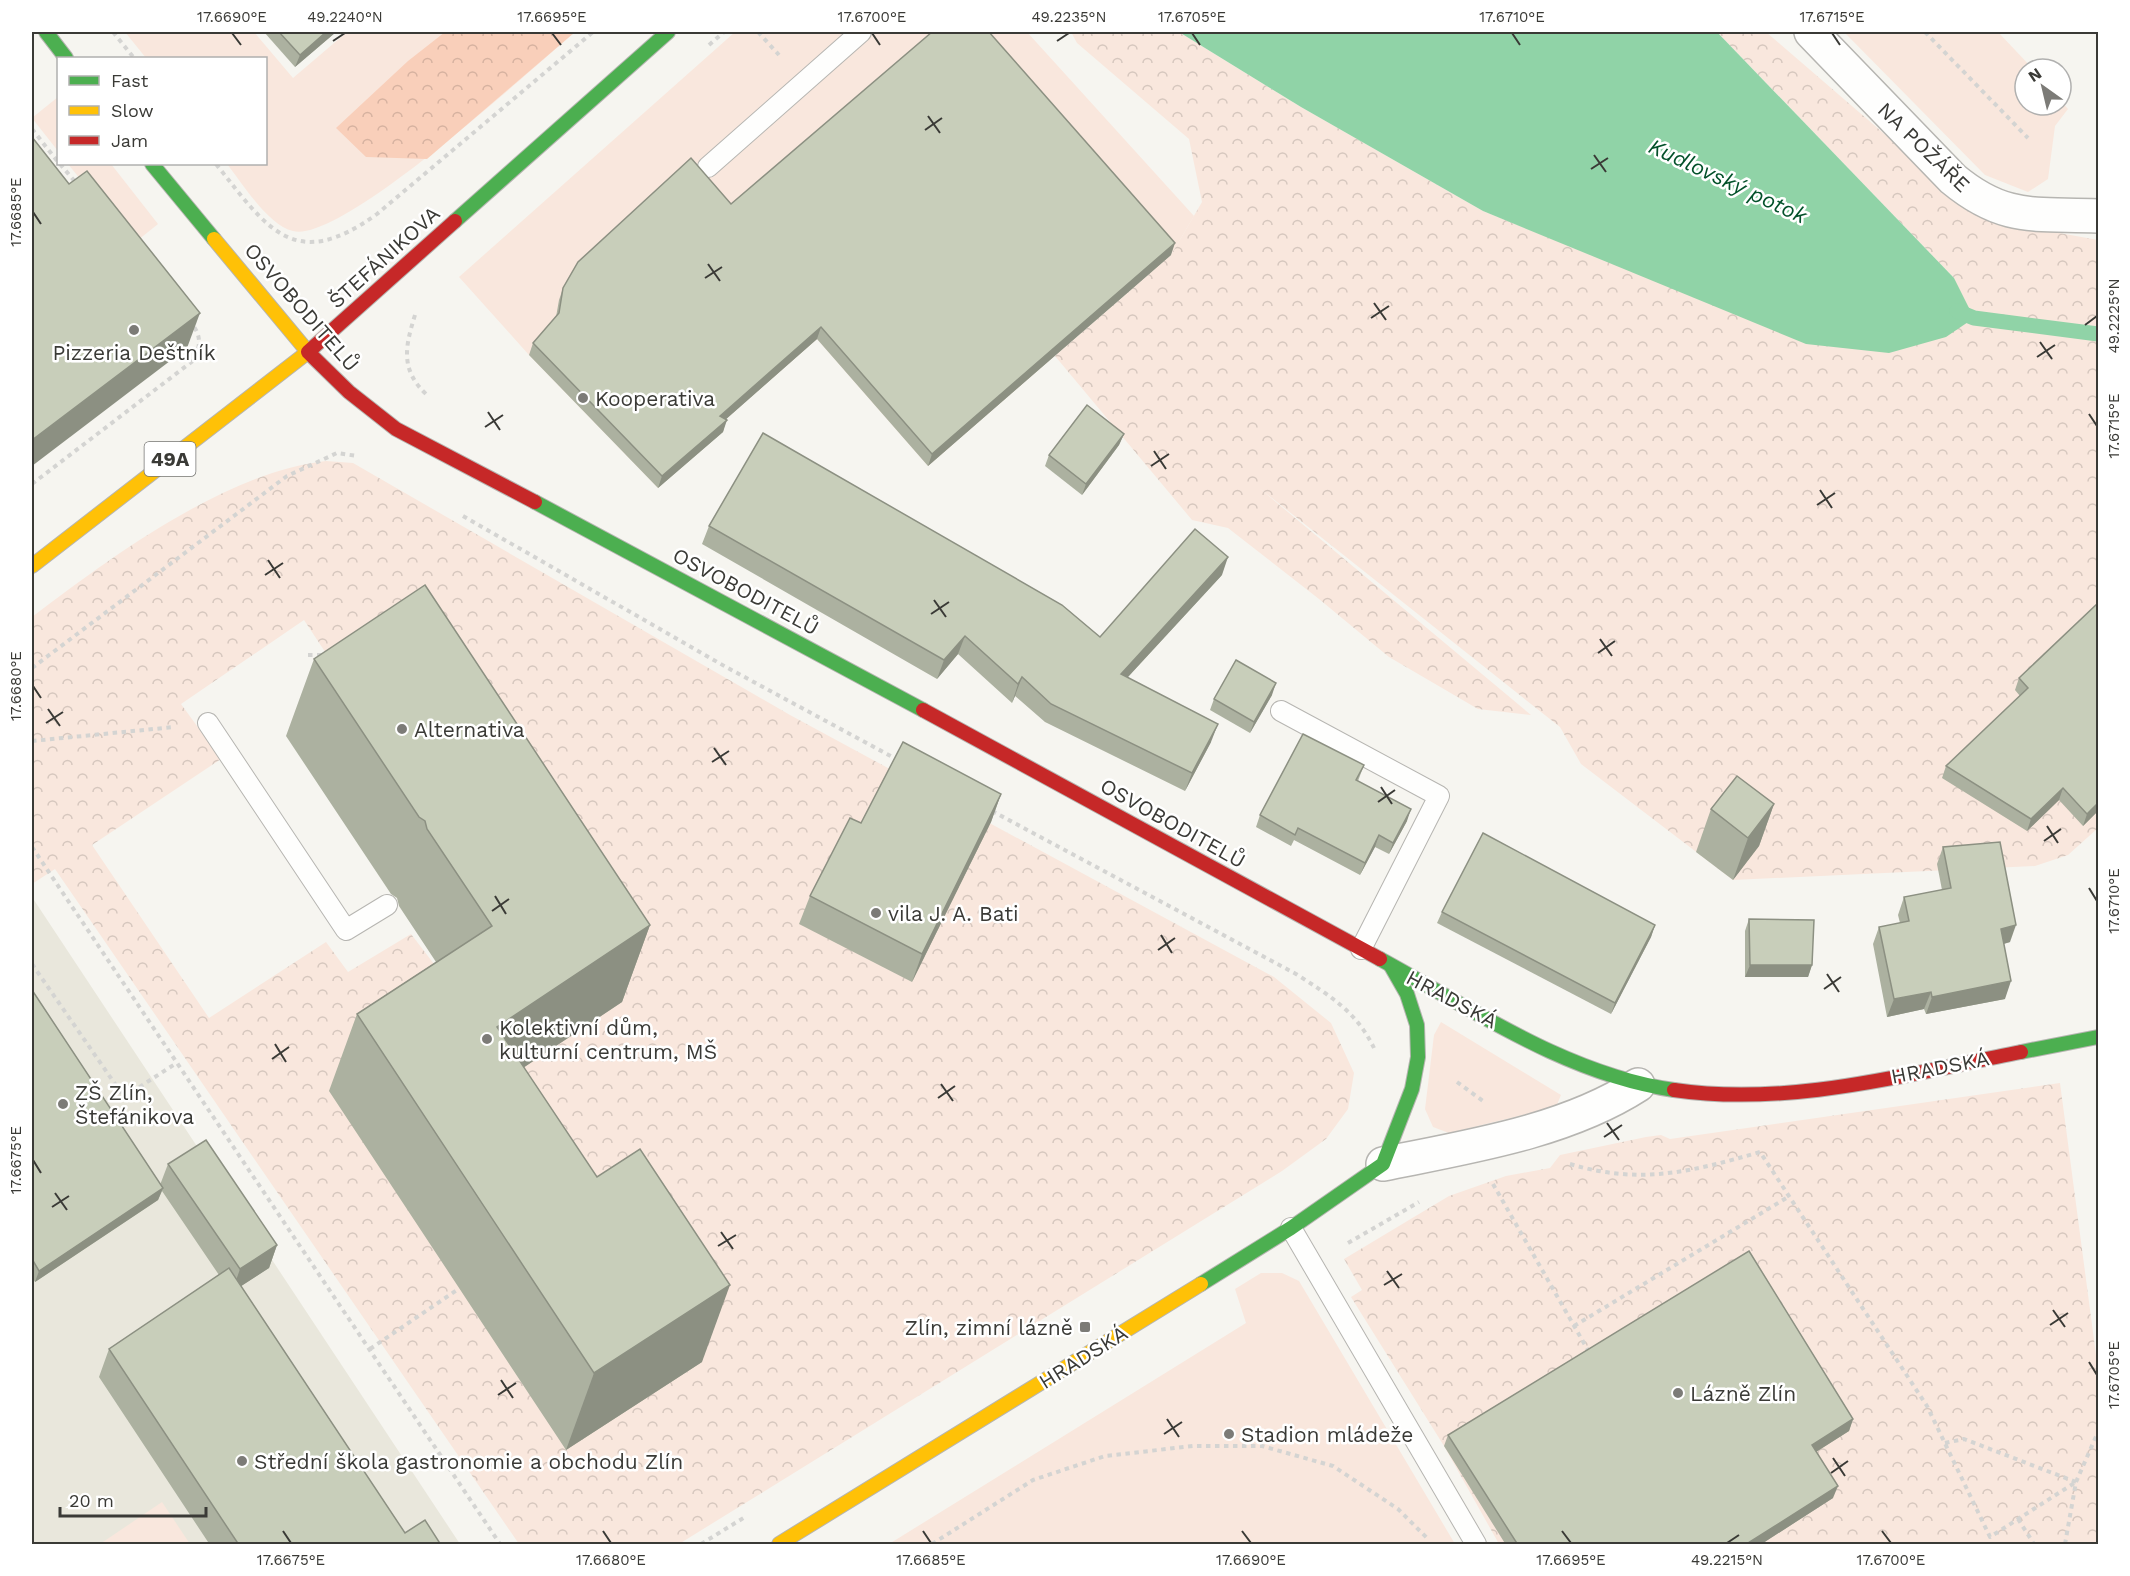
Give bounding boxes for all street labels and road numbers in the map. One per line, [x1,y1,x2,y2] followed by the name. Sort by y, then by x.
[1873,97,1975,197] street label: NA POŽÁŘE
[323,201,445,313] street label: ŠTEFÁNIKOVA
[239,238,365,376] street label: OSVOBODITELŮ
[144,442,195,476] road number: 49A
[669,542,823,640] street label: OSVOBODITELŮ
[1096,773,1250,873] street label: OSVOBODITELŮ
[1402,965,1502,1033] street label: HRADSKÁ
[1889,1045,1991,1089] street label: HRADSKÁ
[1034,1320,1132,1394] street label: HRADSKÁ

